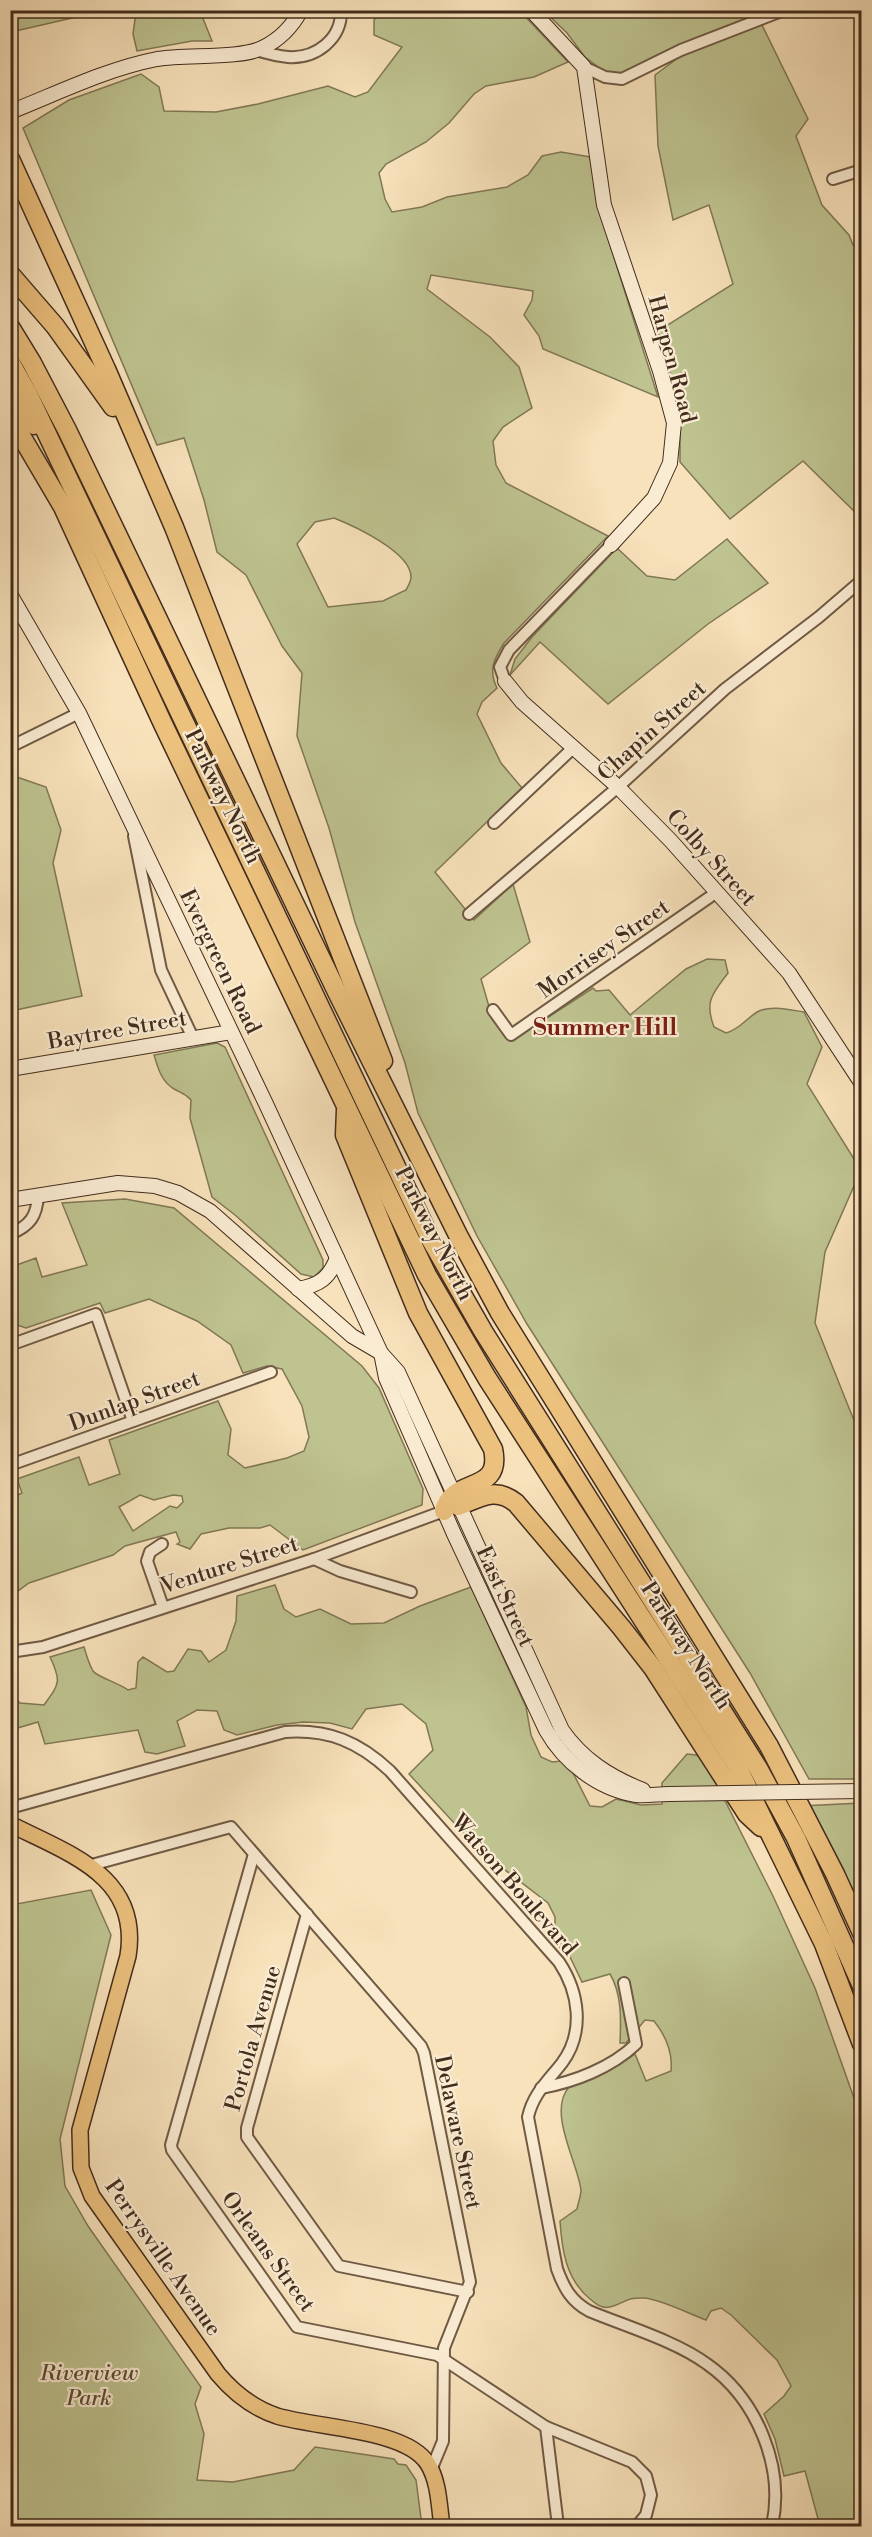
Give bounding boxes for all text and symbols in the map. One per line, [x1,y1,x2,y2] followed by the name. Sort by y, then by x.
[642,292,702,427] street label: Harpen Road
[592,675,712,787] street label: Chapin Street
[178,725,267,869] street label: Parkway North
[660,804,762,912] street label: Colby Street
[173,885,267,1039] street label: Evergreen Road
[533,894,675,1005] street label: Morrisey Street
[45,1005,189,1056] street label: Baytree Street
[533,1013,677,1043] district label: Summer Hill
[388,1162,479,1305] street label: Parkway North
[65,1365,204,1438] street label: Dunlap Street
[156,1530,302,1601] street label: Venture Street
[470,1542,540,1652] street label: East Street
[634,1577,737,1715] street label: Parkway North
[444,1808,583,1962] street label: Watson Boulevard
[220,1962,287,2115] street label: Portola Avenue
[428,2053,487,2212] street label: Delaware Street
[99,2174,227,2341] street label: Perrysville Avenue
[215,2186,321,2317] street label: Orleans Street
[39,2360,138,2412] park label: Riverview Park

